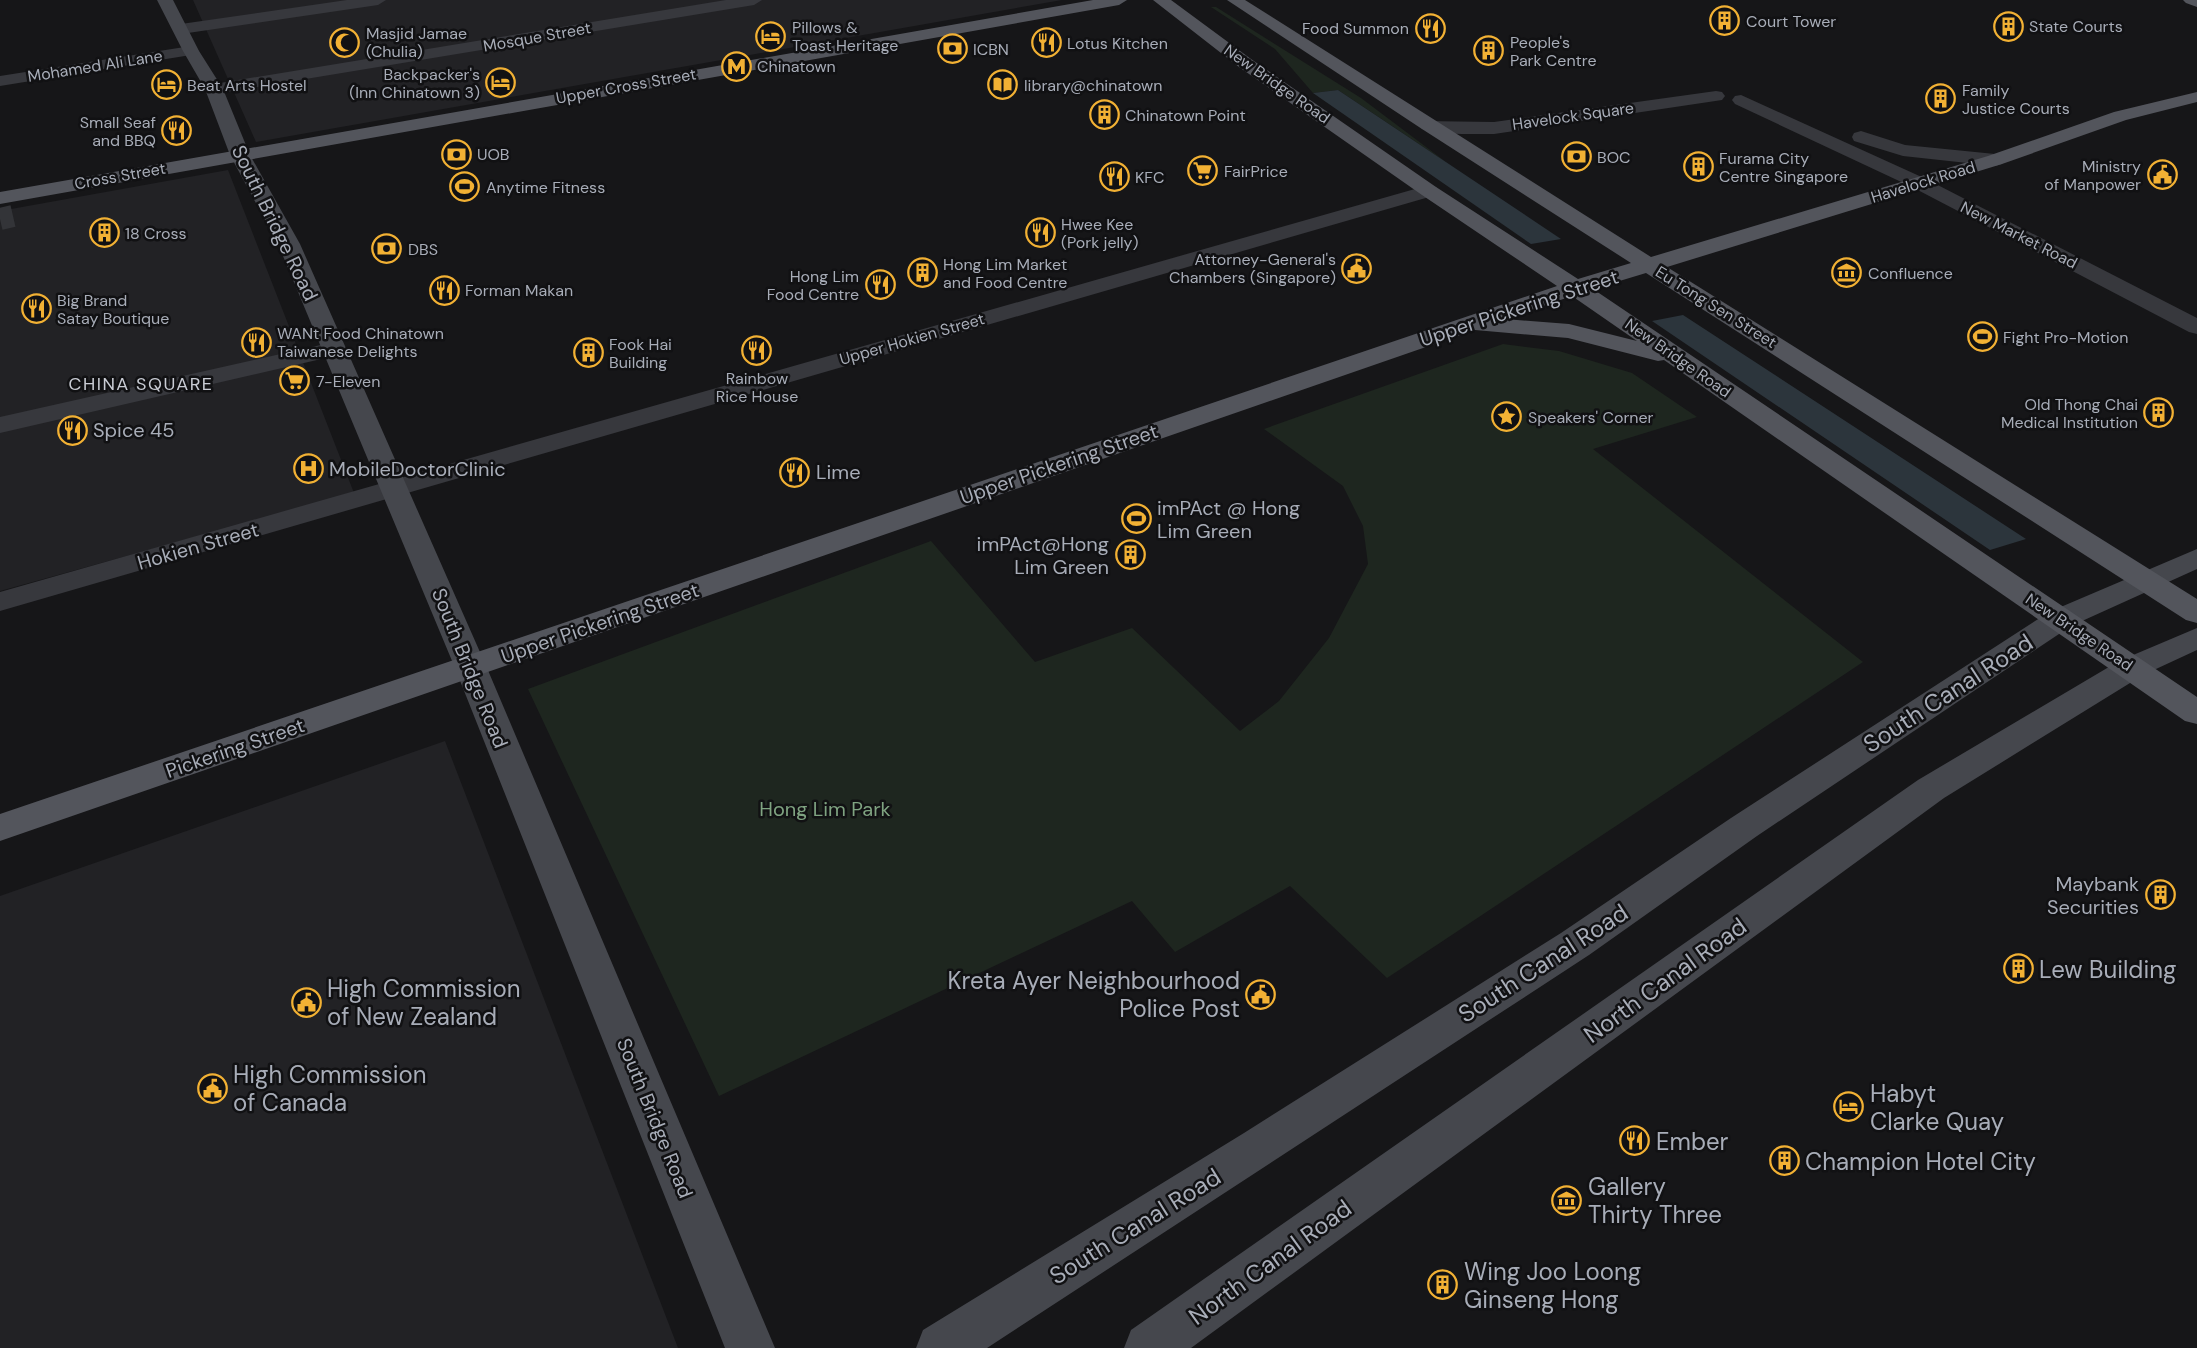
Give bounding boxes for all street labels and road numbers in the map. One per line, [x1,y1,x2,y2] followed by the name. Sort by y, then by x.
[482,17,592,57] street label: Mosque Street
[1220,40,1334,128] street label: New Bridge Road
[26,45,164,87] street label: Mohamed Ali Lane
[554,63,698,109] street label: Upper Cross Street
[1511,97,1635,135] street label: Havelock Square
[226,141,324,305] street label: South Bridge Road
[1868,156,1978,208] street label: Havelock Road
[73,158,167,194] street label: Cross Street
[1957,196,2081,274] street label: New Market Road
[1651,261,1781,353] street label: Eu Tong Sen Street
[1416,264,1622,352] street label: Upper Pickering Street
[837,308,987,370] street label: Upper Hokien Street
[1621,314,1735,402] street label: New Bridge Road
[957,418,1162,510] street label: Upper Pickering Street
[134,516,262,576] street label: Hokien Street
[498,577,703,669] street label: Upper Pickering Street
[426,584,514,752] street label: South Bridge Road
[2021,588,2137,676] street label: New Bridge Road
[1857,627,2039,759] street label: South Canal Road
[162,712,308,784] street label: Pickering Street
[1452,897,1634,1029] street label: South Canal Road
[1577,910,1753,1050] street label: North Canal Road
[611,1034,699,1202] street label: South Bridge Road
[1044,1161,1226,1291] street label: South Canal Road
[1182,1192,1358,1332] street label: North Canal Road

